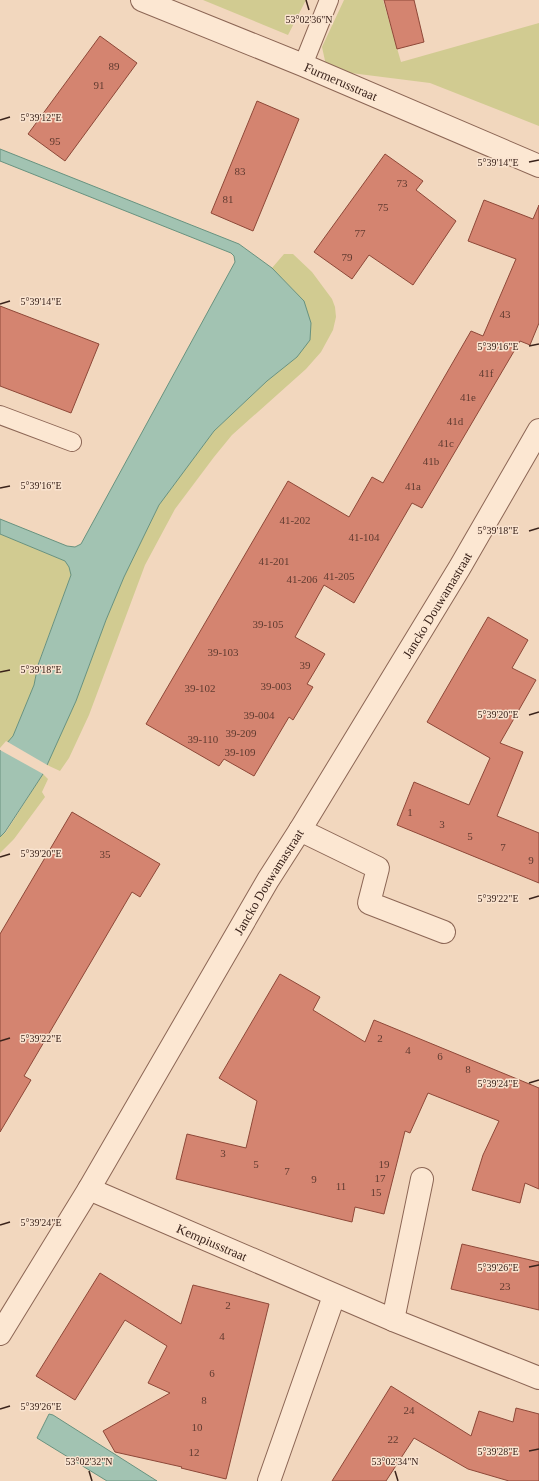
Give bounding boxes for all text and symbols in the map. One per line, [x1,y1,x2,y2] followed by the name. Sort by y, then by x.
[285,14,333,25] text: 53°02'36"N
[302,59,380,104] street label: Furmerusstraat
[109,60,120,72] house number: 89
[94,79,105,91] house number: 91
[21,112,62,123] text: 5°39'12"E
[50,135,61,147] house number: 95
[478,157,519,168] text: 5°39'14"E
[235,165,246,177] house number: 83
[397,177,408,189] house number: 73
[223,193,234,205] house number: 81
[378,201,389,213] house number: 75
[355,227,366,239] house number: 77
[342,251,353,263] house number: 79
[21,296,62,307] text: 5°39'14"E
[500,308,511,320] house number: 43
[478,341,519,352] text: 5°39'16"E
[479,367,494,379] house number: 41f
[460,391,476,403] house number: 41e
[447,415,464,427] house number: 41d
[438,437,454,449] house number: 41c
[423,455,440,467] house number: 41b
[21,480,62,491] text: 5°39'16"E
[405,480,421,492] house number: 41a
[279,514,311,526] house number: 41-202
[478,525,519,536] text: 5°39'18"E
[348,531,380,543] house number: 41-104
[399,549,475,661] street label: Jancko Douwamastraat
[258,555,290,567] house number: 41-201
[323,570,355,582] house number: 41-205
[286,573,318,585] house number: 41-206
[252,618,284,630] house number: 39-105
[207,646,239,658] house number: 39-103
[300,659,311,671] house number: 39
[21,664,62,675] text: 5°39'18"E
[260,680,292,692] house number: 39-003
[184,682,216,694] house number: 39-102
[243,709,275,721] house number: 39-004
[478,709,519,720] text: 5°39'20"E
[225,727,257,739] house number: 39-209
[188,733,219,745] house number: 39-110
[224,746,256,758] house number: 39-109
[407,806,413,818] house number: 1
[439,818,445,830] house number: 3
[231,826,306,937] street label: Jancko Douwamastraat
[467,830,473,842] house number: 5
[500,841,506,853] house number: 7
[21,848,62,859] text: 5°39'20"E
[100,848,111,860] house number: 35
[528,854,534,866] house number: 9
[478,893,519,904] text: 5°39'22"E
[377,1032,383,1044] house number: 2
[21,1033,62,1044] text: 5°39'22"E
[405,1044,411,1056] house number: 4
[437,1050,443,1062] house number: 6
[465,1063,471,1075] house number: 8
[478,1078,519,1089] text: 5°39'24"E
[220,1147,226,1159] house number: 3
[253,1158,259,1170] house number: 5
[379,1158,390,1170] house number: 19
[284,1165,290,1177] house number: 7
[375,1172,386,1184] house number: 17
[311,1173,317,1185] house number: 9
[336,1180,346,1192] house number: 11
[371,1186,382,1198] house number: 15
[21,1217,62,1228] text: 5°39'24"E
[175,1220,250,1264] street label: Kempiusstraat
[478,1262,519,1273] text: 5°39'26"E
[500,1280,511,1292] house number: 23
[225,1299,231,1311] house number: 2
[219,1330,225,1342] house number: 4
[209,1367,215,1379] house number: 6
[201,1394,207,1406] house number: 8
[21,1401,62,1412] text: 5°39'26"E
[404,1404,415,1416] house number: 24
[192,1421,203,1433] house number: 10
[388,1433,399,1445] house number: 22
[189,1446,200,1458] house number: 12
[478,1446,519,1457] text: 5°39'28"E
[65,1456,113,1467] text: 53°02'32"N
[371,1456,419,1467] text: 53°02'34"N

